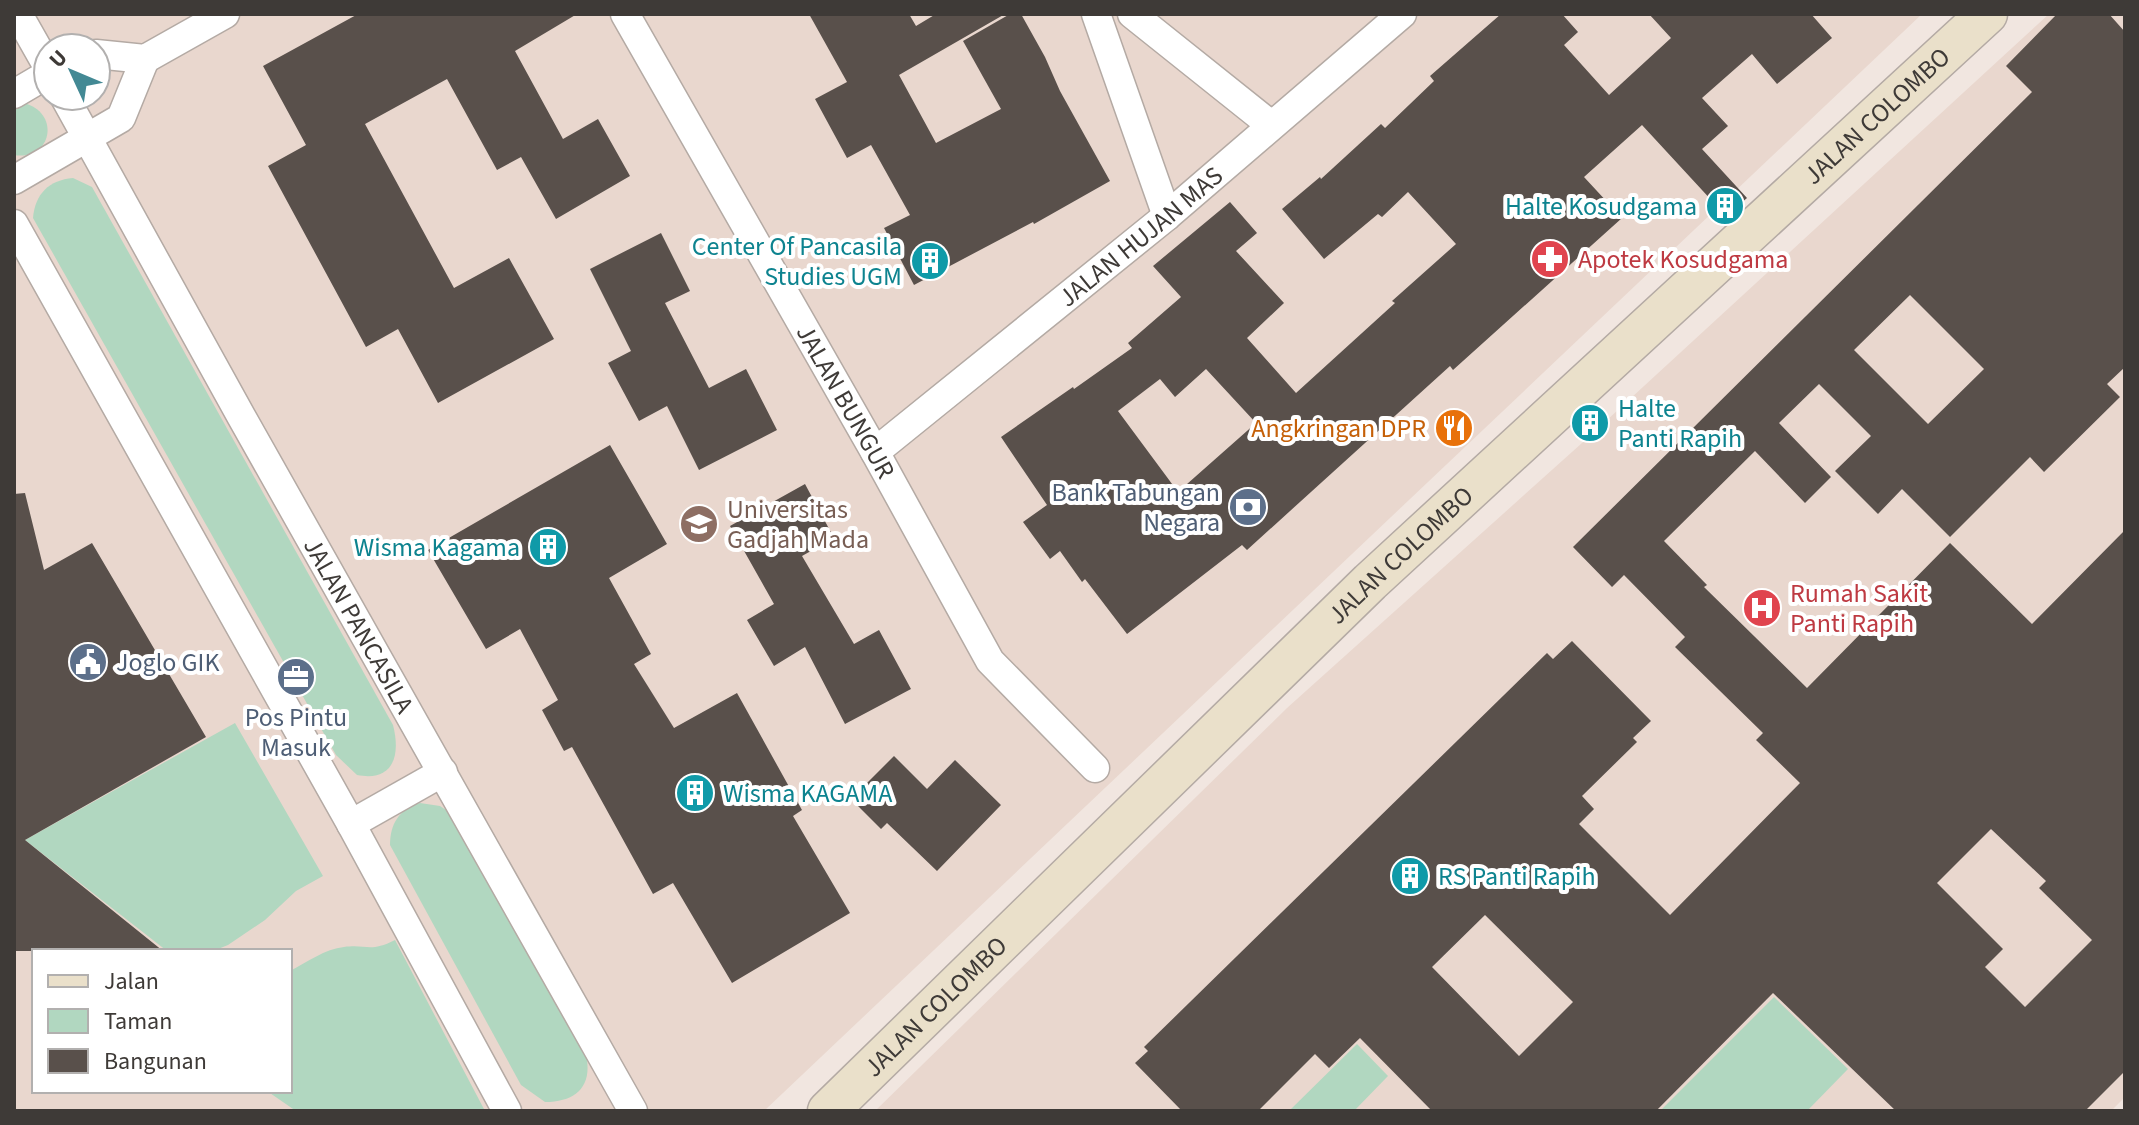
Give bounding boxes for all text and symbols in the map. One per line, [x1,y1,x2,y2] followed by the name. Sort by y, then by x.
[32,32,112,112] north arrow
[1795,39,1958,193] street label: JALAN COLOMBO
[42,42,75,75] text: U
[1051,158,1231,316] street label: JALAN HUJAN MAS
[1704,185,1746,227] building icon: Halte Kosudgama
[1505,188,1697,225] place label: Halte Kosudgama
[692,228,902,295] place label: Center Of Pancasila Studies UGM
[1529,238,1571,280] pharmacy icon: Apotek Kosudgama
[909,240,951,282] building icon: Center Of Pancasila Studies UGM
[1578,241,1788,278] place label: Apotek Kosudgama
[787,318,904,486] street label: JALAN BUNGUR
[1618,390,1742,457] place label: Halte Panti Rapih
[1569,402,1611,444] building icon: Halte Panti Rapih
[1433,407,1475,449] restaurant icon: Angkringan DPR
[1251,410,1426,447] place label: Angkringan DPR
[1051,474,1220,541] place label: Bank Tabungan Negara
[1319,478,1482,633] street label: JALAN COLOMBO
[1227,486,1269,528] bank icon: Bank Tabungan Negara
[727,491,869,558] place label: Universitas Gadjah Mada
[678,503,720,545] school or university icon: Universitas Gadjah Mada
[527,526,569,568] building icon: Wisma Kagama
[354,529,520,566] place label: Wisma Kagama
[294,531,423,721] street label: JALAN PANCASILA
[1790,575,1928,642] place label: Rumah Sakit Panti Rapih
[1741,587,1783,629] hospital icon: Rumah Sakit Panti Rapih
[67,641,109,683] public building icon: Joglo GIK
[116,644,220,681] place label: Joglo GIK
[275,656,317,698] office icon: Pos Pintu Masuk
[245,699,347,766] place label: Pos Pintu Masuk
[674,772,716,814] building icon: Wisma KAGAMA
[723,775,893,812] place label: Wisma KAGAMA
[1389,855,1431,897] building icon: RS Panti Rapih
[1438,858,1596,895] place label: RS Panti Rapih
[856,928,1016,1085] street label: JALAN COLOMBO
[32,949,292,1093] legend
[104,964,159,999] text: Jalan
[104,1004,172,1039] text: Taman
[104,1044,207,1079] text: Bangunan

